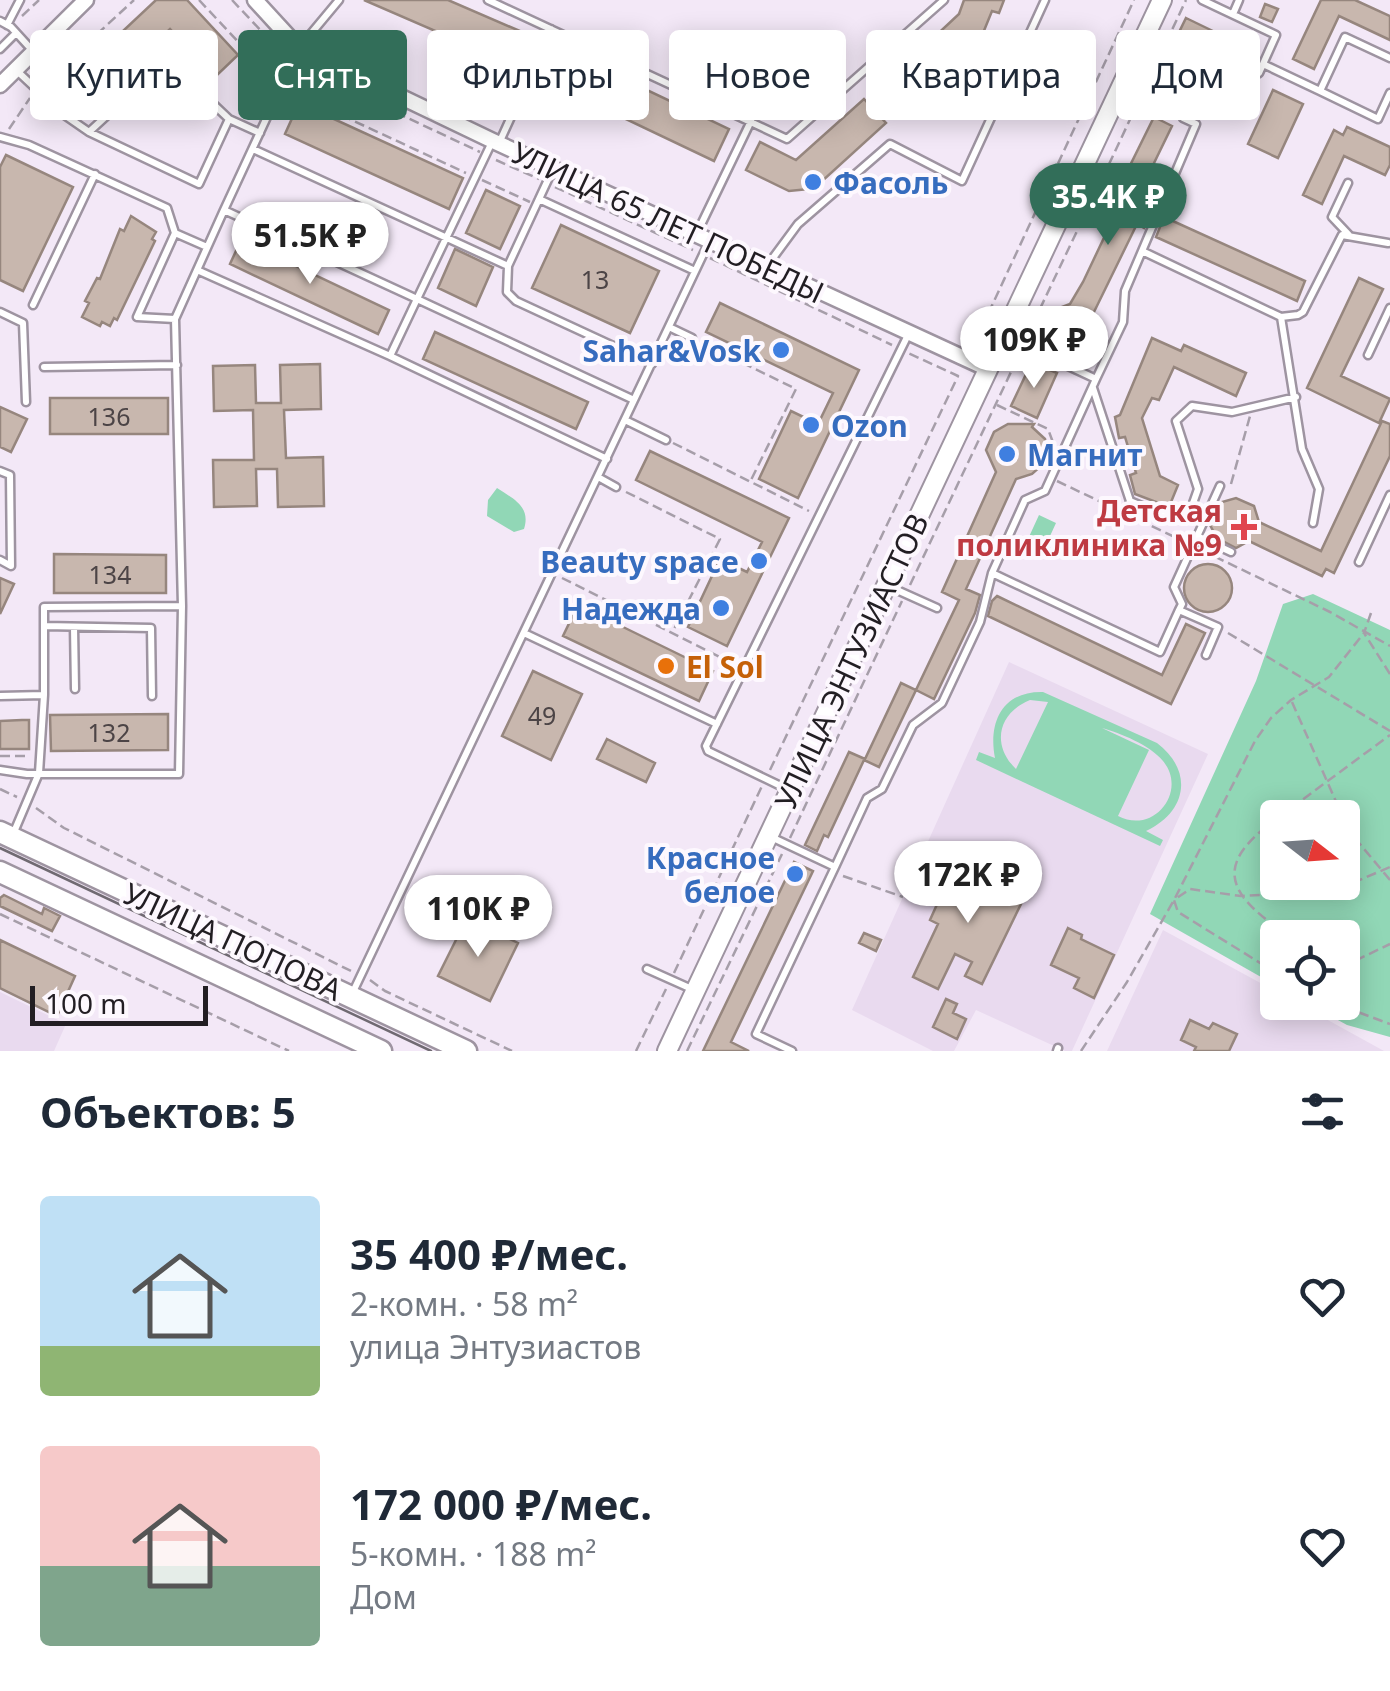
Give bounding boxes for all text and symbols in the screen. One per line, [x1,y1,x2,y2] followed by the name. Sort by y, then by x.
[30,30,218,120] chip: Купить
[238,30,407,120] chip: Снять
[427,30,649,120] chip: Фильтры
[669,30,846,120] chip: Новое
[866,30,1096,120] chip: Квартира
[1116,30,1260,120] chip: Дом
[505,132,831,312] street label: УЛИЦА 65 ЛЕТ ПОБЕДЫ
[833,162,948,203] place label: Фасоль
[1016,163,1200,248] pin: 35.4K ₽
[802,171,824,193] marker: Фасоль
[1052,174,1164,217] text: 35.4K ₽
[218,202,402,287] pin: 51.5K ₽
[254,213,366,256] text: 51.5K ₽
[581,262,609,296] house number: 13
[953,306,1115,391] pin: 109K ₽
[982,317,1086,360] text: 109K ₽
[582,330,761,371] place label: Sahar&Vosk
[770,339,792,361] marker: Sahar&Vosk
[88,399,130,433] house number: 136
[831,405,908,446] place label: Ozon
[800,414,822,436] marker: Ozon
[1027,434,1142,475] place label: Магнит
[996,443,1018,465] marker: Магнит
[956,490,1222,565] place label: Детская поликлиника №9
[764,507,938,815] street label: УЛИЦА ЭНТУЗИАСТОВ
[1231,514,1257,540] marker: Детская поликлиника №9
[540,541,739,582] place label: Beauty space
[748,550,770,572] marker: Beauty space
[89,557,131,591] house number: 134
[561,588,701,629] place label: Надежда
[710,597,732,619] marker: Надежда
[686,646,764,687] place label: El Sol
[655,655,677,677] marker: El Sol
[528,698,556,732] house number: 49
[88,715,130,749] house number: 132
[1260,800,1360,900] north arrow
[1260,800,1360,1020] map controls
[646,837,775,912] place label: Красное белое
[887,841,1049,926] pin: 172K ₽
[916,852,1020,895] text: 172K ₽
[784,863,806,885] marker: Красное белое
[117,872,350,1010] street label: УЛИЦА ПОПОВА
[397,875,559,960] pin: 110K ₽
[426,886,530,929] text: 110K ₽
[1260,920,1360,1020] button: locate
[30,981,208,1026] scale bar
[45,984,127,1022] text: 100 m
[40,1083,296,1140] text: Объектов: 5
[1295,1084,1350,1139] icon: filters
[350,1225,628,1282] text: 35 400 ₽/мес.
[120,1236,240,1356] icon: home
[1295,1269,1350,1324] icon: heart
[350,1282,578,1325] text: 2-комн. · 58 m²
[350,1325,641,1368] text: улица Энтузиастов
[350,1475,652,1532] text: 172 000 ₽/мес.
[120,1486,240,1606] icon: home
[1295,1519,1350,1574] icon: heart
[350,1532,596,1575] text: 5-комн. · 188 m²
[350,1575,417,1618] text: Дом

